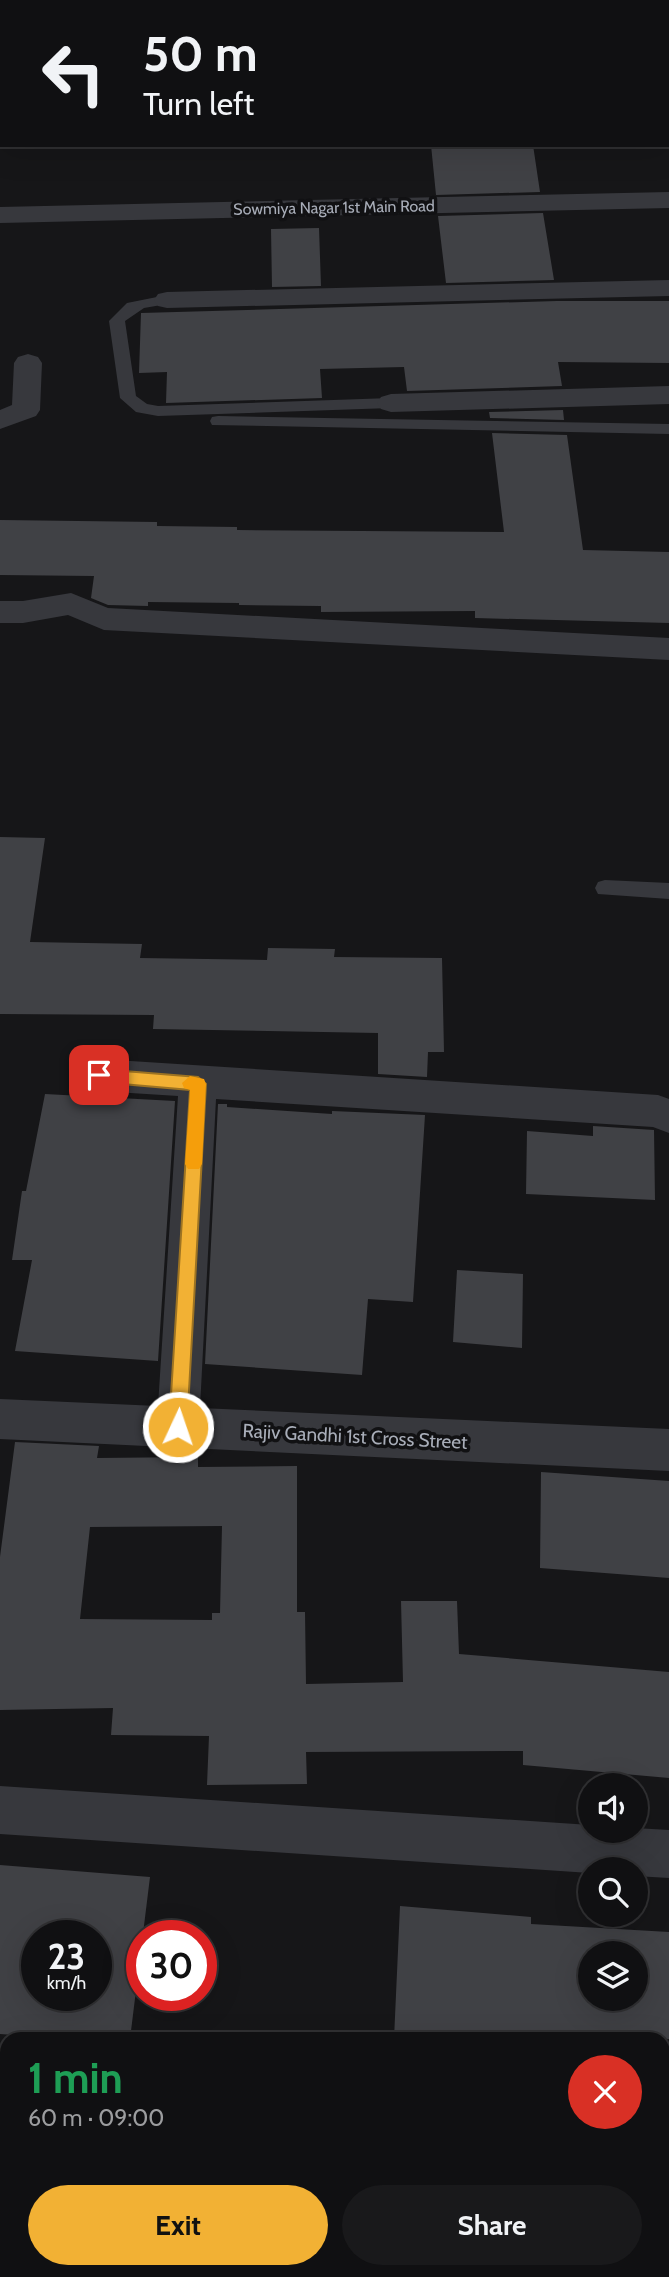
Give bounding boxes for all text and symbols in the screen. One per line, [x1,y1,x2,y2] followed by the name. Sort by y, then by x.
[143,24,258,83] text: 50 m
[28,28,119,119] icon: left
[143,84,254,123] text: Turn left
[233,196,435,219] street label: Sowmiya Nagar 1st Main Road
[69,1045,129,1105] pin
[80,1056,118,1094] icon: arrive
[141,1390,215,1464] position arrow
[242,1419,469,1454] street label: Rajiv Gandhi 1st Cross Street
[578,1773,648,2011] map controls
[578,1773,648,1843] button: sound
[578,1857,648,1927] button: search
[126,1920,217,2011] speed limit sign: 30
[48,1935,85,1978] text: 23
[578,1941,648,2011] button: layers
[47,1972,86,1994] text: km/h
[28,2052,123,2104] text: 1 min
[568,2055,642,2129] button: close
[28,2104,164,2132] text: 60 m · 09:00
[28,2185,328,2265] button: Exit
[342,2185,642,2265] button: Share

